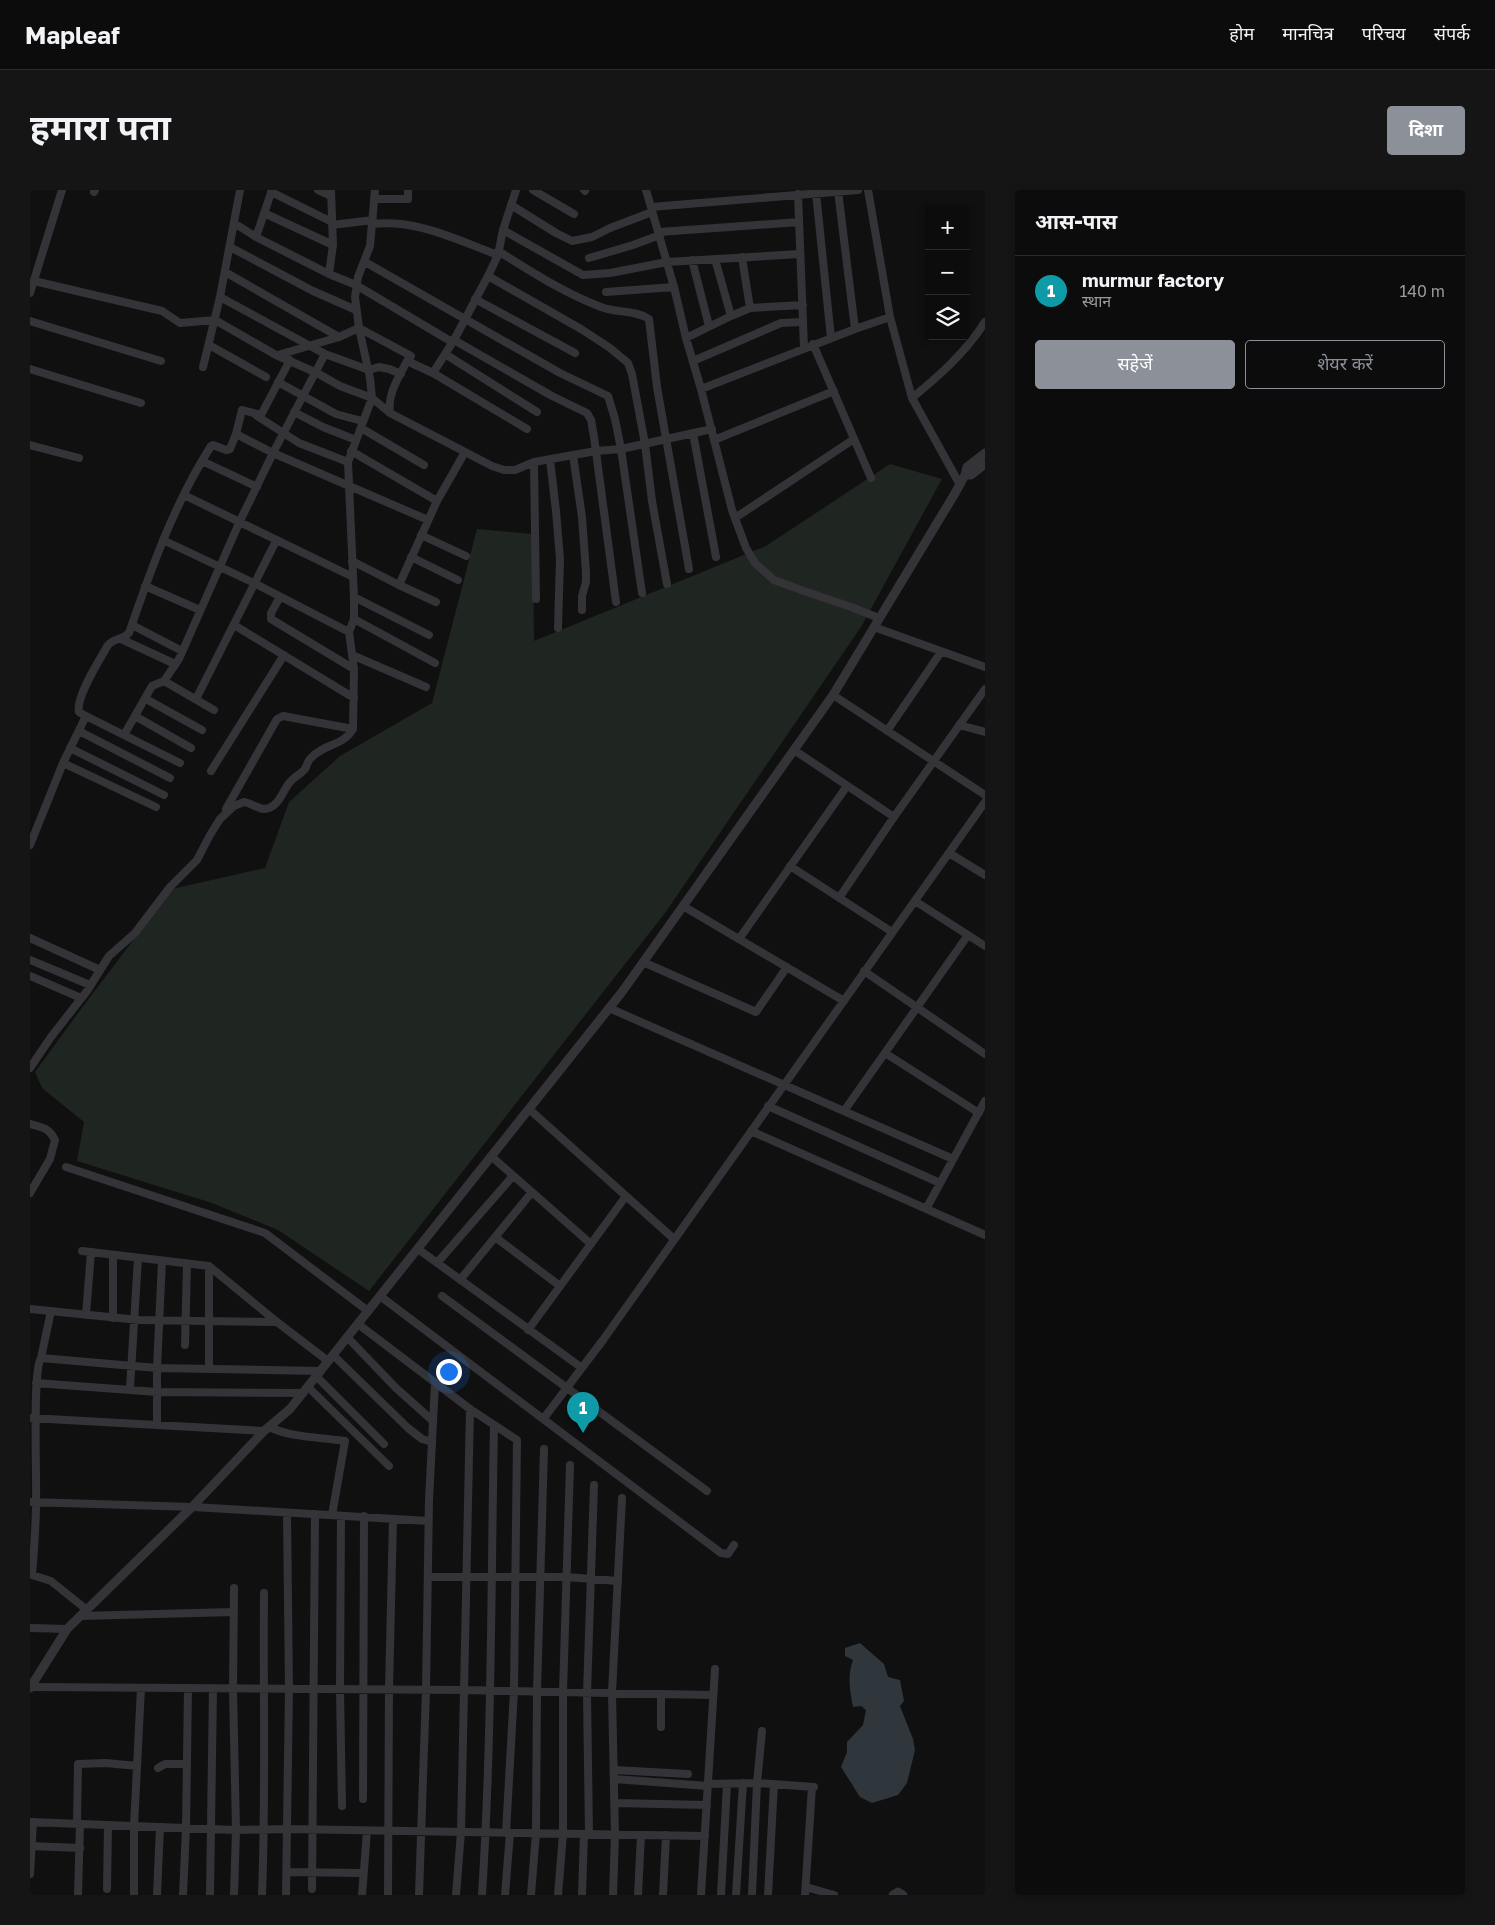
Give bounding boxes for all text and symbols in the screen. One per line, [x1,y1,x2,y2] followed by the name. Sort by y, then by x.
[25,20,120,49] text: Mapleaf
[1229,22,1254,44] text: होम
[1282,22,1334,44] text: मानचित्र
[1362,22,1406,44] text: परिचय
[1434,22,1470,44] text: संपर्क
[30,106,171,148] text: हमारा पता
[1387,106,1465,155] button: दिशा
[925,205,970,340] map controls
[925,205,970,250] button: +
[1035,208,1117,234] text: आस-पास
[925,250,970,295] button: −
[1082,268,1224,291] text: murmur factory
[1047,281,1055,301] text: 1
[1399,281,1445,301] text: 140 m
[1082,291,1111,311] text: स्थान
[925,295,970,340] button: layers
[1035,340,1235,389] button: सहेजें
[1245,340,1445,389] button: शेयर करें
[436,1359,462,1385] your location
[567,1392,599,1433] pin: 1

